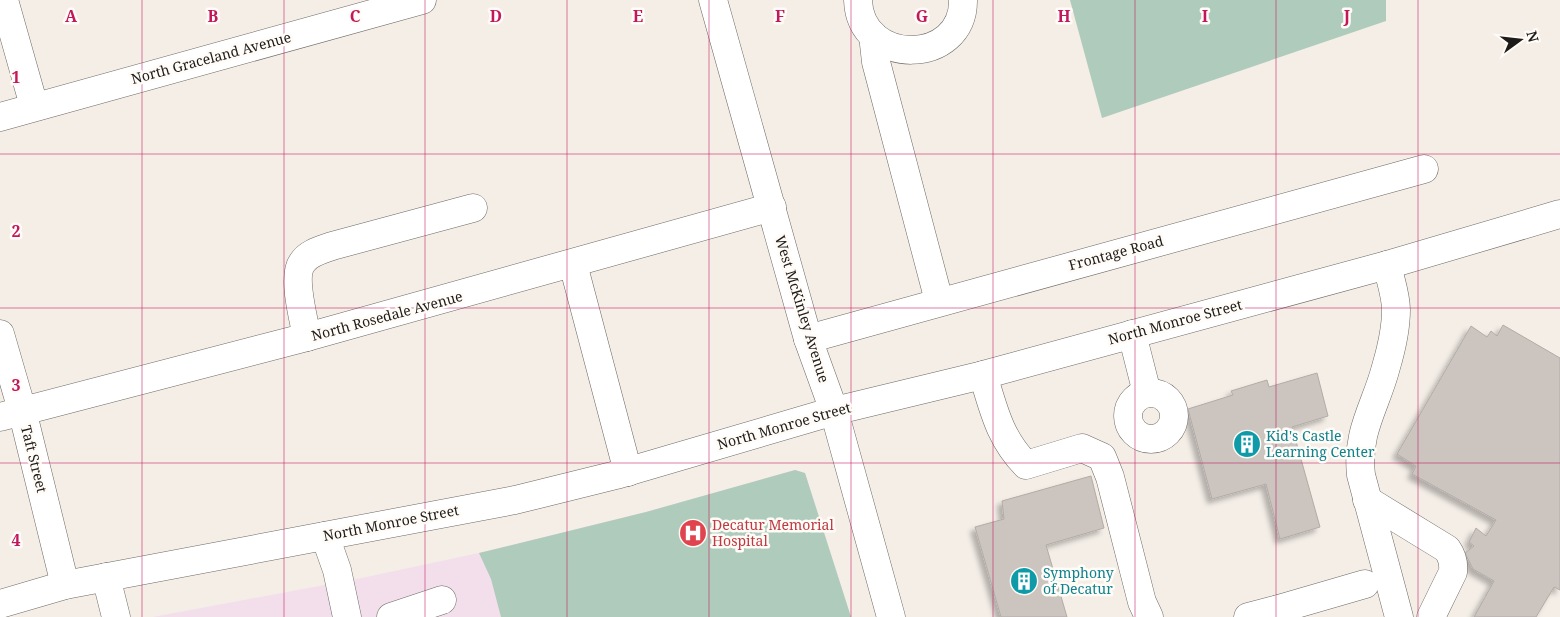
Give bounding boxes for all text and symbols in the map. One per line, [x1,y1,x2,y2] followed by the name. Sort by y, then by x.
[65,5,78,27] text: A
[208,5,219,27] text: B
[350,5,361,27] text: C
[490,5,502,27] text: D
[633,5,643,27] text: E
[775,5,785,27] text: F
[916,5,928,27] text: G
[1057,5,1071,27] text: H
[1202,5,1208,27] text: I
[1343,5,1351,27] text: J
[1495,15,1545,65] north arrow
[129,27,293,88] street label: North Graceland Avenue
[1522,29,1544,44] text: N
[11,66,21,88] text: 1
[11,220,21,242] text: 2
[1066,231,1166,274] street label: Frontage Road
[771,233,834,385] street label: West McKinley Avenue
[309,286,465,345] street label: North Rosedale Avenue
[1106,294,1244,349] street label: North Monroe Street
[11,374,21,396] text: 3
[715,397,853,454] street label: North Monroe Street
[17,423,52,495] street label: Taft Street
[1266,426,1375,461] place label: Kid's Castle Learning Center
[1232,429,1262,459] building icon: Kid's Castle Learning Center
[321,500,460,545] street label: North Monroe Street
[712,515,834,550] place label: Decatur Memorial Hospital
[678,518,708,548] hospital icon: Decatur Memorial Hospital
[11,529,21,551] text: 4
[1043,563,1114,598] place label: Symphony of Decatur
[1009,566,1039,596] building icon: Symphony of Decatur

